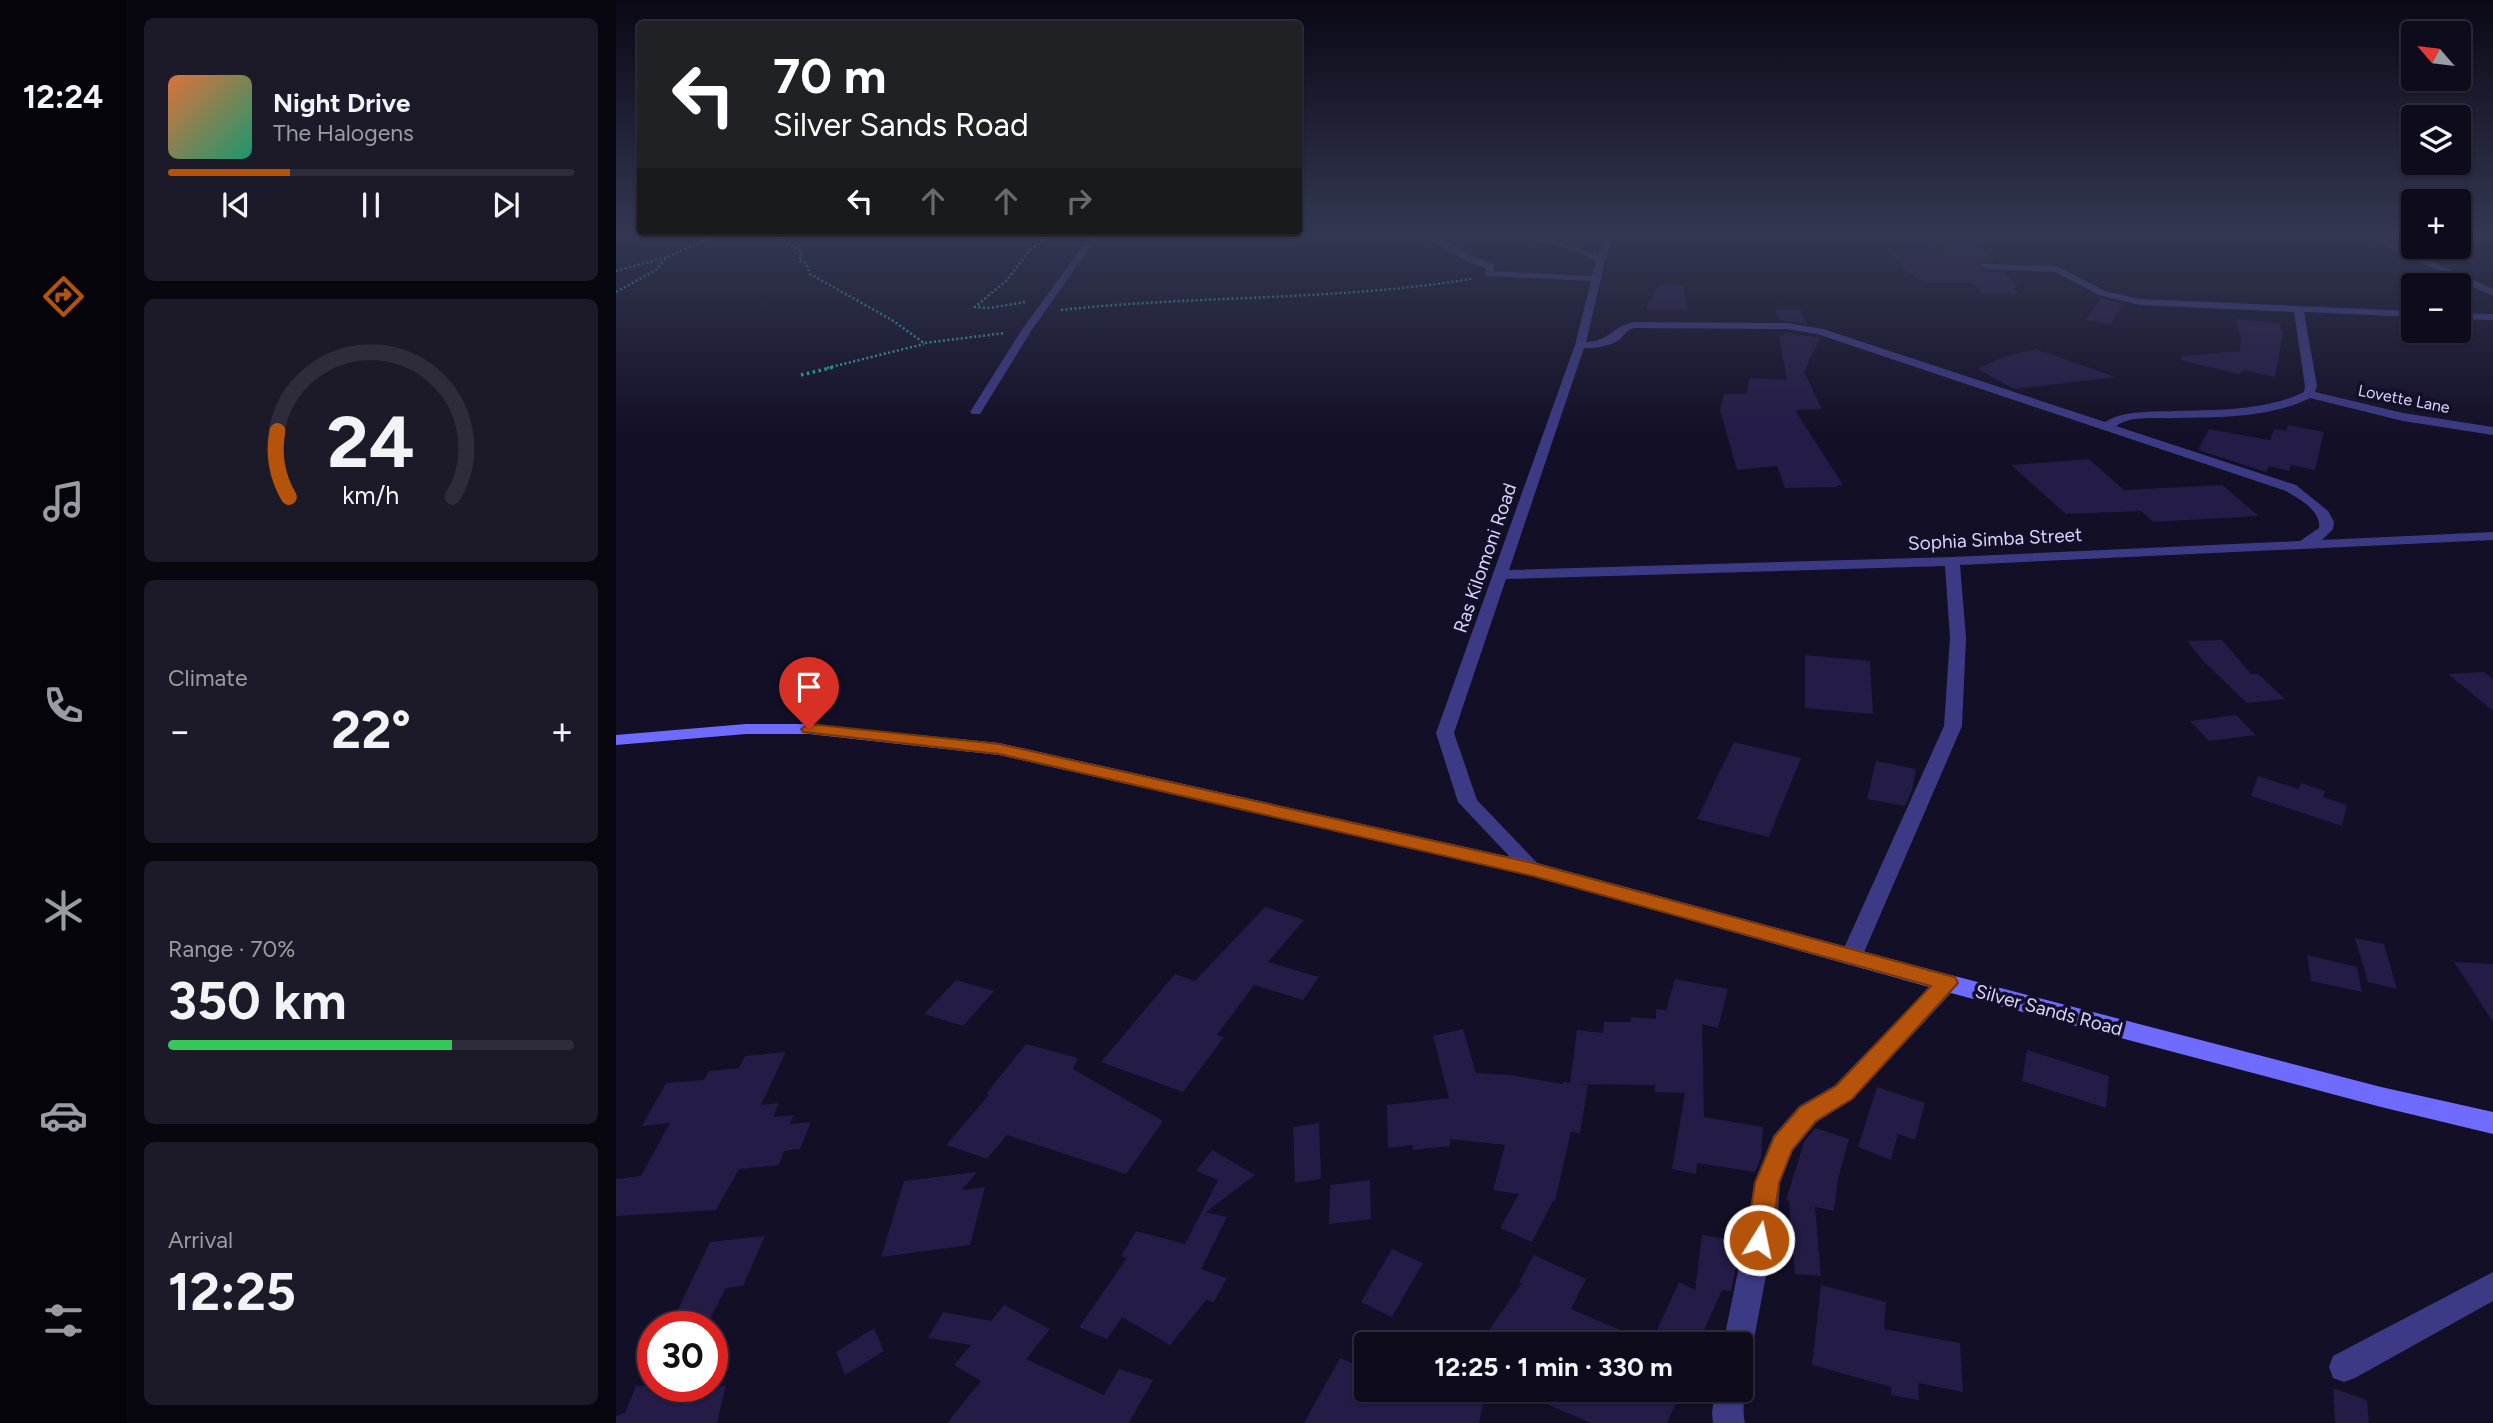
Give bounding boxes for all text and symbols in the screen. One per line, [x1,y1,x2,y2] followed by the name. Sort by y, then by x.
[2401,21,2471,91] north arrow
[2401,21,2471,343] map controls
[773,46,886,105] text: 70 m
[658,49,749,140] icon: left
[23,78,103,116] text: 12:24
[273,87,410,119] text: Night Drive
[2401,105,2471,175] button: layers
[773,106,1029,144] text: Silver Sands Road
[273,119,414,147] text: The Halogens
[841,182,879,220] icon: left
[914,182,952,220] icon: ahead
[987,182,1025,220] icon: ahead
[1060,182,1098,220] icon: right
[217,186,255,224] icon: previous
[352,186,390,224] icon: pause
[487,186,525,224] icon: next
[2401,189,2471,259] button: +
[39,272,88,321] icon: directions
[2401,273,2471,343] button: −
[2356,381,2452,417] street label: Lovette Lane
[327,398,415,485] text: 24
[39,477,88,526] icon: music
[342,479,400,509] text: km/h
[1449,480,1521,636] street label: Ras Kilomoni Road
[1907,523,2083,555] street label: Sophia Simba Street
[779,657,839,729] pin
[168,664,247,692] text: Climate
[790,668,828,706] icon: arrive
[39,681,88,730] icon: phone
[331,699,411,761] text: 22°
[168,708,192,754] text: −
[550,708,574,754] text: +
[39,886,88,935] icon: climate
[168,935,295,963] text: Range · 70%
[168,970,347,1032] text: 350 km
[1973,979,2125,1041] street label: Silver Sands Road
[39,1091,88,1140] icon: car
[1722,1203,1796,1277] position arrow
[168,1226,233,1254] text: Arrival
[168,1261,296,1323] text: 12:25
[39,1296,88,1345] icon: filters
[637,1311,728,1402] speed limit sign: 30
[1434,1351,1673,1383] text: 12:25 · 1 min · 330 m

